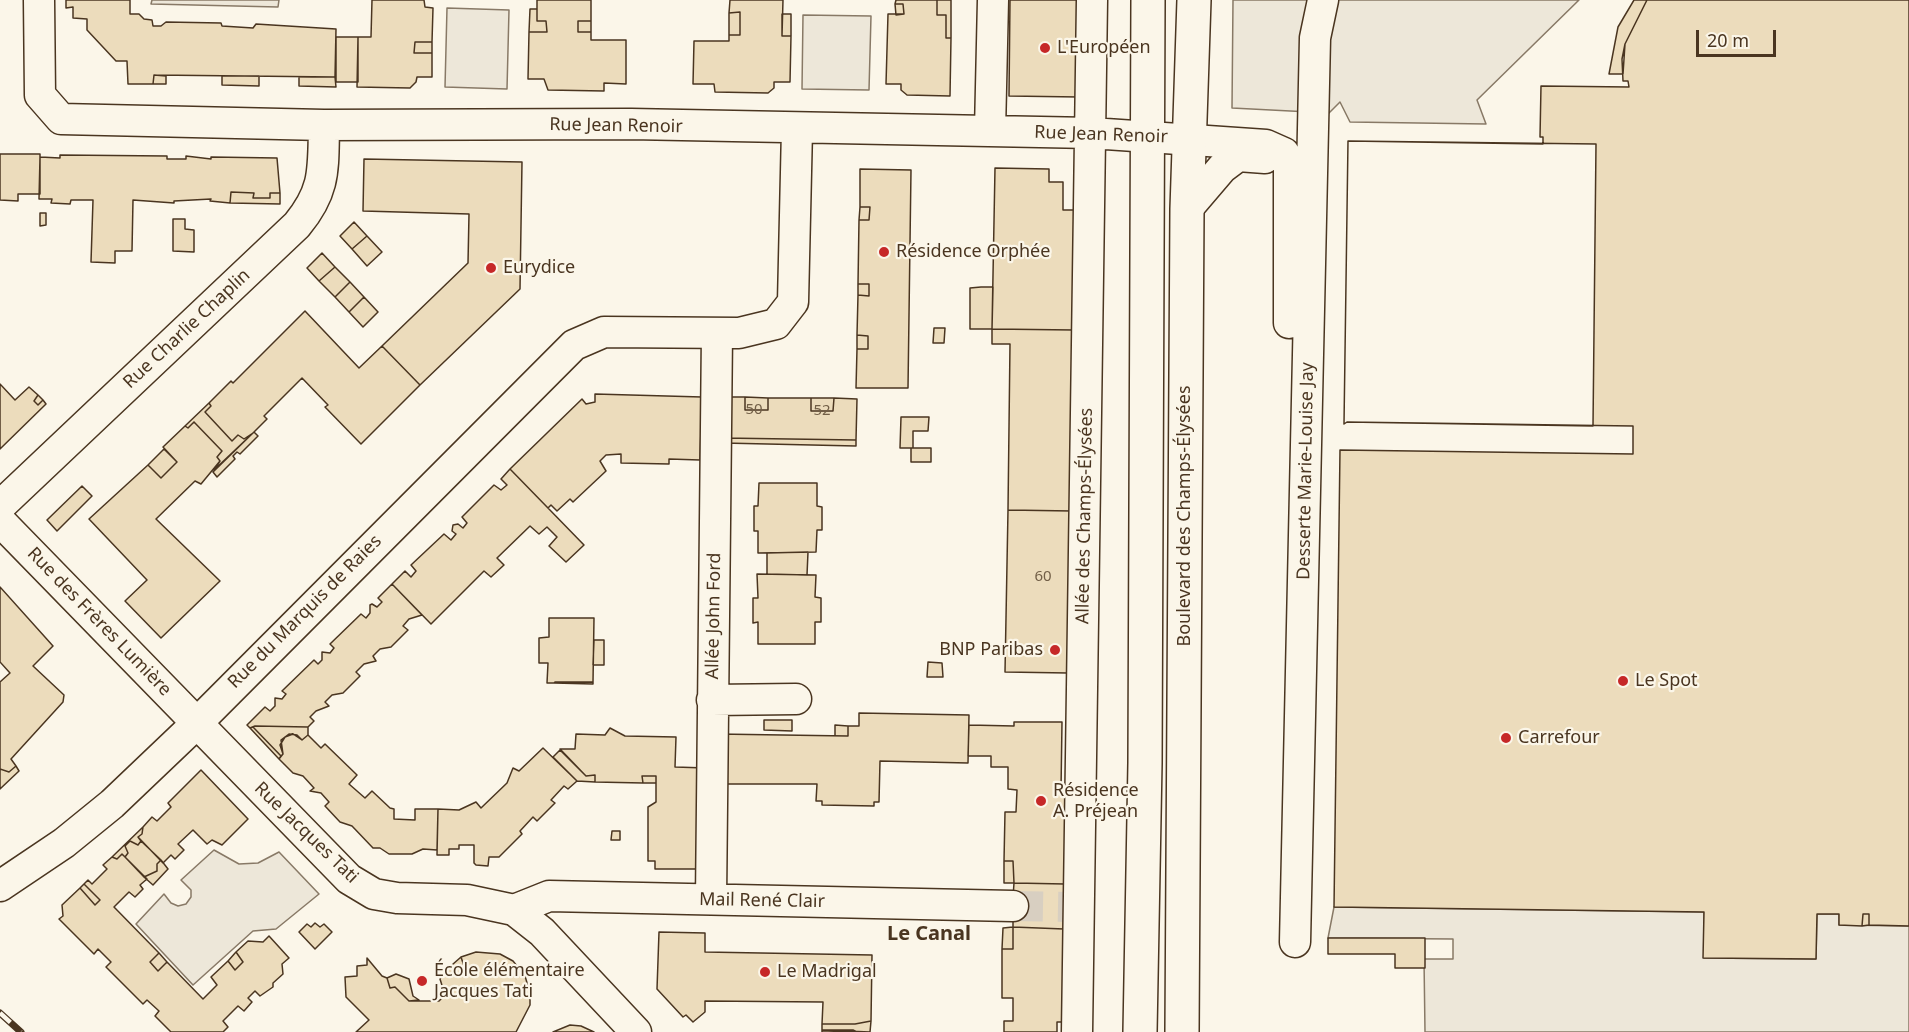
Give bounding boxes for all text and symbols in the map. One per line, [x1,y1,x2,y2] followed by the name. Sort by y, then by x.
[1699,18,1778,56] scale bar
[1707,28,1749,52] text: 20 m
[1057,37,1151,59] place label: L'Européen
[1038,41,1052,55] marker: L'Européen
[549,114,683,138] street label: Rue Jean Renoir
[1034,122,1168,148] street label: Rue Jean Renoir
[896,241,1050,263] place label: Résidence Orphée
[877,245,891,259] marker: Résidence Orphée
[503,257,575,279] place label: Eurydice
[484,261,498,275] marker: Eurydice
[119,265,255,393] street label: Rue Charlie Chaplin
[1293,362,1319,580] street label: Desserte Marie-Louise Jay
[1174,385,1196,647] street label: Boulevard des Champs-Élysées
[745,401,763,419] house number: 50
[813,402,831,420] house number: 52
[1072,408,1098,624] street label: Allée des Champs-Élysées
[224,531,386,693] street label: Rue du Marquis de Raies
[22,543,176,701] street label: Rue des Frères Lumière
[702,552,726,680] street label: Allée John Ford
[1034,568,1052,586] house number: 60
[939,639,1043,661] place label: BNP Paribas
[1048,643,1062,657] marker: BNP Paribas
[1635,670,1698,692] place label: Le Spot
[1616,674,1630,688] marker: Le Spot
[1518,727,1600,749] place label: Carrefour
[1499,731,1513,745] marker: Carrefour
[249,778,363,888] street label: Rue Jacques Tati
[1053,780,1139,822] place label: Résidence A. Préjean
[1034,794,1048,808] marker: Résidence A. Préjean
[699,889,825,913] street label: Mail René Clair
[887,922,971,946] district label: Le Canal
[434,960,585,1002] place label: École élémentaire Jacques Tati
[777,961,877,983] place label: Le Madrigal
[758,965,772,979] marker: Le Madrigal
[415,974,429,988] marker: École élémentaire Jacques Tati

